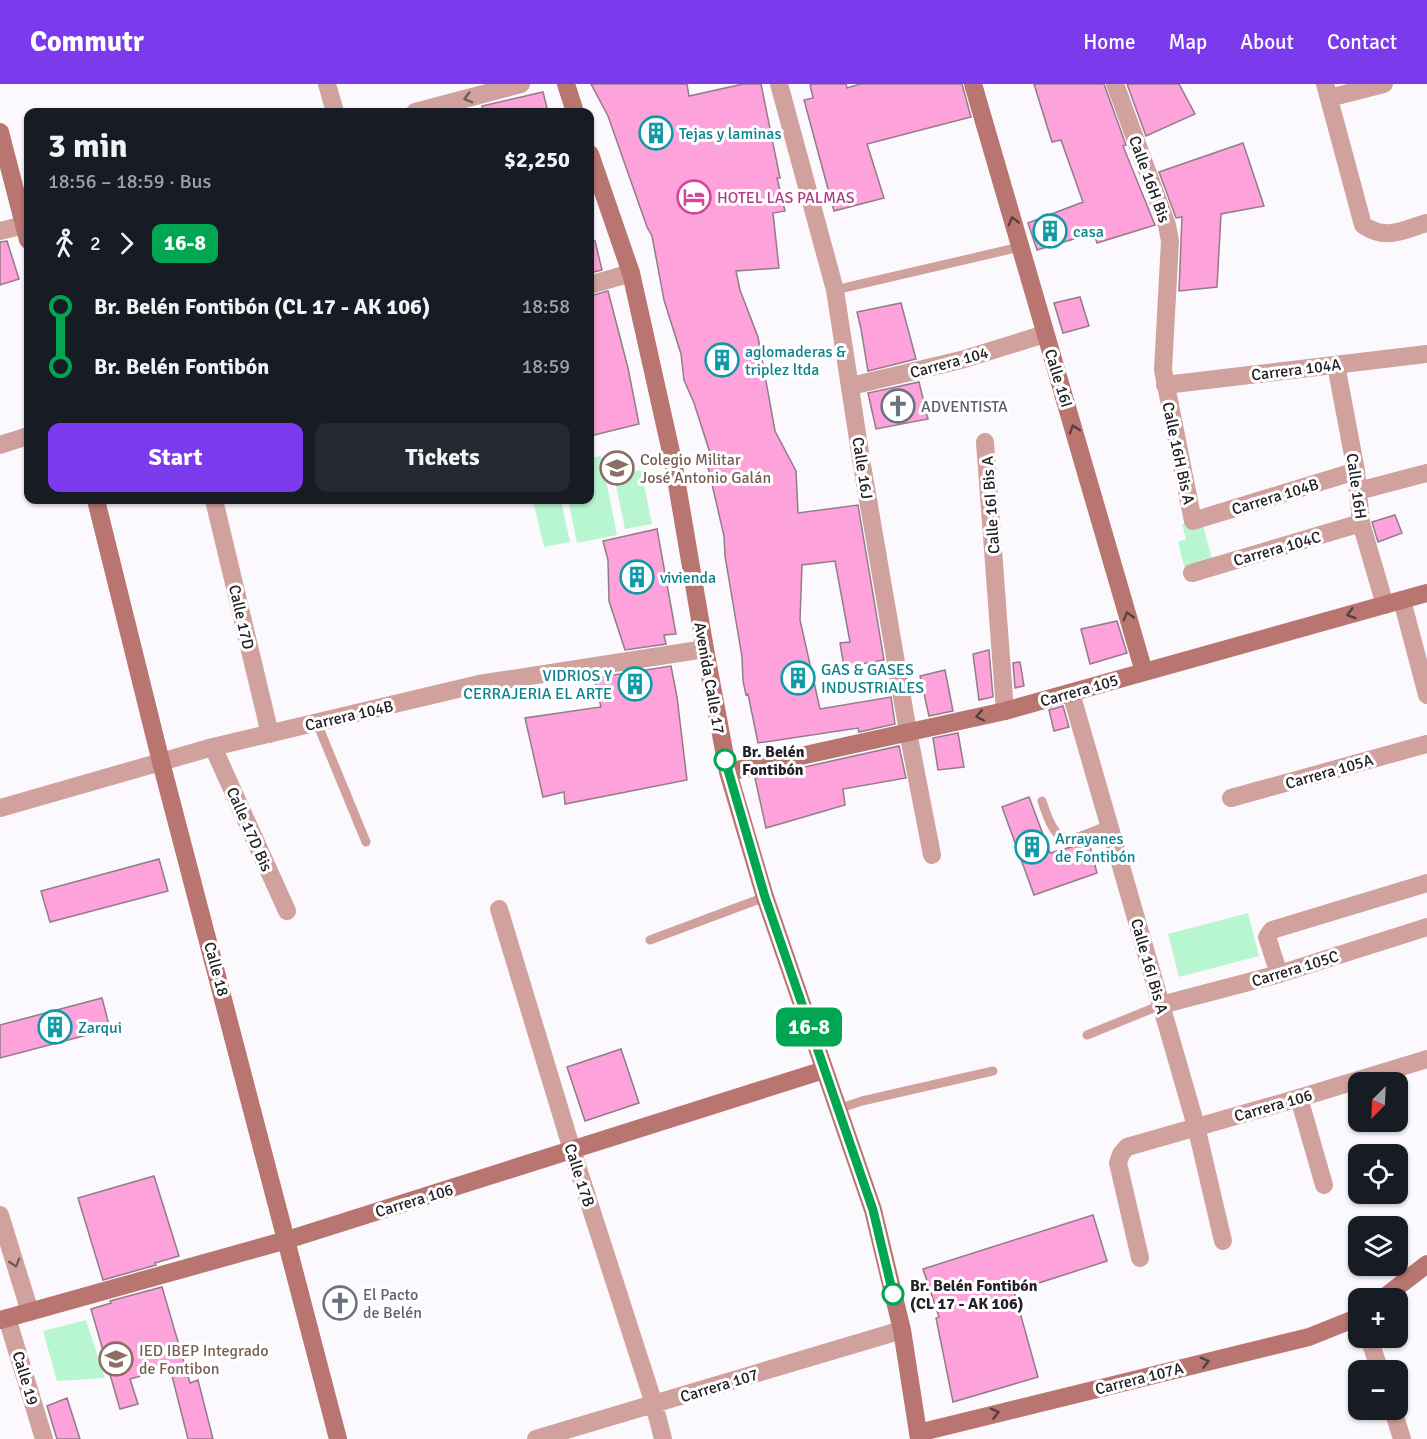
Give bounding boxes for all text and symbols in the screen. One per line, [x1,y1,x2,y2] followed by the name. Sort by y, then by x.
[30,25,144,59] text: Commutr
[1083,29,1136,55] text: Home
[1169,29,1207,55] text: Map
[1240,29,1294,55] text: About
[1327,29,1397,55] text: Contact
[463,91,473,104] one-way arrow
[638,115,674,151] building icon: Tejas y laminas
[679,124,781,144] place label: Tejas y laminas
[48,126,128,167] text: 3 min
[1124,133,1174,225] street label: Calle 16H Bis
[504,146,570,173] text: $2,250
[48,169,211,194] text: 18:56 – 18:59 · Bus
[676,179,712,215] hotel icon: HOTEL LAS PALMAS
[717,188,855,208] place label: HOTEL LAS PALMAS
[1032,213,1068,249] building icon: casa
[1008,217,1020,227] one-way arrow
[1073,222,1104,242] place label: casa
[48,227,81,260] icon: walk
[110,227,143,260] icon: forward
[164,230,206,256] text: 16-8
[90,231,101,256] text: 2
[94,293,430,320] text: Br. Belén Fontibón (CL 17 - AK 106)
[521,294,570,319] text: 18:58
[704,342,740,378] building icon: aglomaderas & triplez ltda
[745,342,846,380] place label: aglomaderas & triplez ltda
[908,343,991,383] street label: Carrera 104
[1040,347,1076,410] street label: Calle 16I
[94,353,269,380] text: Br. Belén Fontibón
[521,354,570,379] text: 18:59
[1250,355,1342,385] street label: Carrera 104A
[880,388,916,424] church icon: ADVENTISTA
[921,397,1008,417] place label: ADVENTISTA
[1157,400,1199,506] street label: Calle 16H Bis A
[48,423,303,492] button: Start
[315,423,570,492] button: Tickets
[1069,424,1081,435] one-way arrow
[847,436,877,501] street label: Calle 16J
[599,450,635,486] school or university icon: Colegio Militar José Antonio Galán
[640,450,771,488] place label: Colegio Militar José Antonio Galán
[1341,452,1371,520] street label: Calle 16H
[978,455,1004,555] street label: Calle 16I Bis A
[1229,474,1321,520] street label: Carrera 104B
[1231,527,1324,571] street label: Carrera 104C
[619,559,655,595] building icon: vivienda
[660,568,716,588] place label: vivienda
[224,583,258,652] street label: Calle 17D
[1346,607,1356,619] one-way arrow
[1123,611,1135,622] one-way arrow
[689,621,729,736] street label: Avenida Calle 17
[780,660,816,696] building icon: GAS & GASES INDUSTRIALES
[821,660,924,698] place label: GAS & GASES INDUSTRIALES
[463,666,612,704] place label: VIDRIOS Y CERRAJERIA EL ARTE
[617,666,653,702] building icon: VIDRIOS Y CERRAJERIA EL ARTE
[1038,670,1121,712] street label: Carrera 105
[303,696,395,736] street label: Carrera 104B
[976,709,986,722] one-way arrow
[742,742,805,780] place label: Br. Belén Fontibón
[714,749,736,771] marker: Br. Belén Fontibón
[1283,750,1376,794] street label: Carrera 105A
[222,784,277,875] street label: Calle 17D Bis
[1014,829,1050,865] building icon: Arrayanes de Fontibón
[1055,829,1136,867] place label: Arrayanes de Fontibón
[1126,916,1172,1016] street label: Calle 16I Bis A
[199,940,233,999] street label: Calle 18
[1249,946,1342,992] street label: Carrera 105C
[767,1008,851,1046] line badge: 16-8
[37,1009,73,1045] building icon: Zarqui
[788,1014,830,1040] text: 16-8
[78,1018,122,1038] place label: Zarqui
[1348,1072,1408,1132] north arrow
[1348,1072,1408,1420] map controls
[1232,1085,1315,1127] street label: Carrera 106
[559,1141,599,1209] street label: Calle 17B
[1348,1144,1408,1204] button: locate
[373,1180,456,1222] street label: Carrera 106
[1348,1216,1408,1276] button: layers
[8,1257,20,1268] one-way arrow
[910,1276,1038,1314] place label: Br. Belén Fontibón (CL 17 - AK 106)
[882,1283,904,1305] marker: Br. Belén Fontibón (CL 17 - AK 106)
[322,1285,358,1321] church icon: El Pacto de Belén
[363,1285,422,1323] place label: El Pacto de Belén
[1348,1288,1408,1348] button: +
[98,1341,134,1377] school or university icon: IED IBEP Integrado de Fontibon
[139,1341,269,1379] place label: IED IBEP Integrado de Fontibon
[7,1349,43,1408] street label: Calle 19
[1200,1357,1210,1370] one-way arrow
[1093,1358,1186,1400] street label: Carrera 107A
[1348,1360,1408,1420] button: −
[678,1365,761,1407] street label: Carrera 107
[990,1408,1000,1421] one-way arrow

